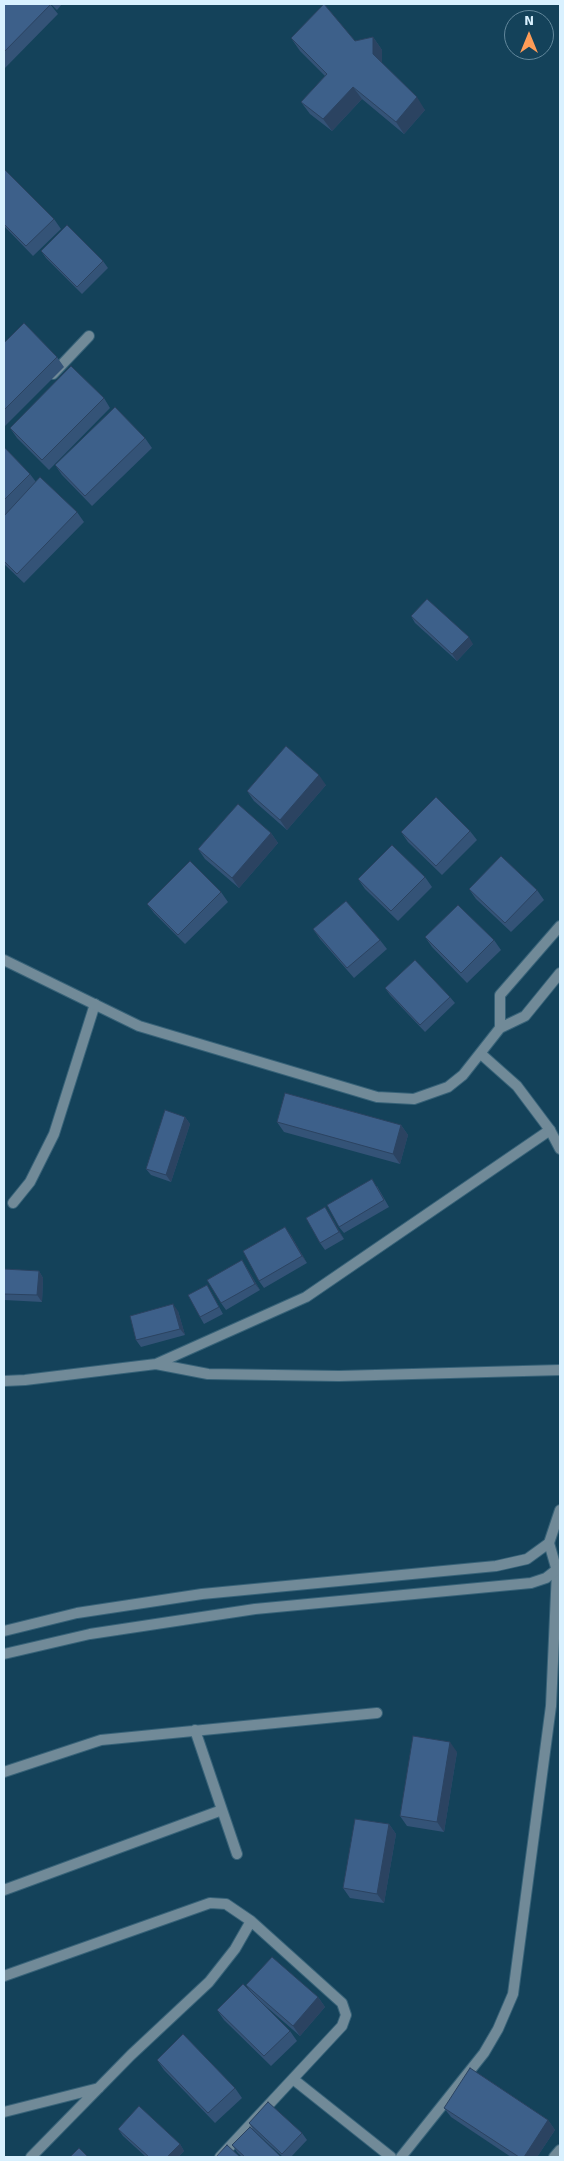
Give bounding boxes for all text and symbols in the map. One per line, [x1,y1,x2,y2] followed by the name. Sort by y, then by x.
[504,10,554,60] north arrow
[524,12,534,29] text: N

